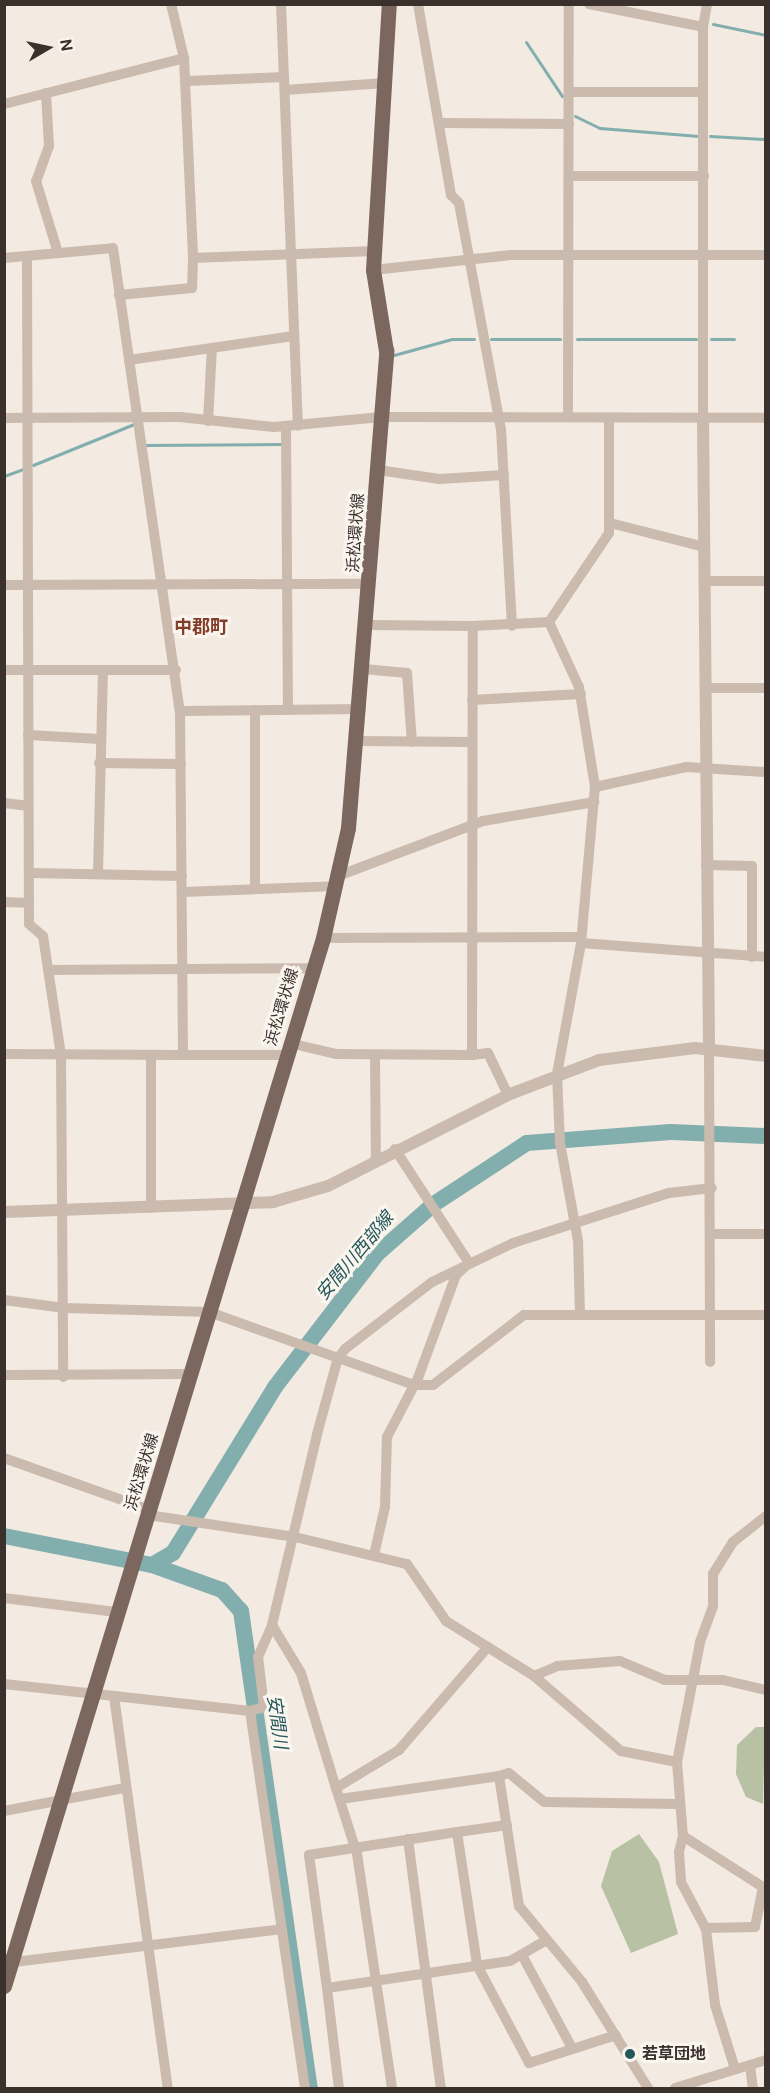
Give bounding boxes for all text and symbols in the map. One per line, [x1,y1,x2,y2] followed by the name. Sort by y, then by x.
[18,18,78,78] north arrow
[55,38,78,53] text: N
[344,492,368,574] street label: 浜松環状線
[174,616,228,638] district label: 中郡町
[261,966,303,1048] street label: 浜松環状線
[312,1208,398,1304] water label: 安間川西部線
[121,1431,163,1513] street label: 浜松環状線
[263,1694,291,1750] water label: 安間川
[642,2044,706,2064] place label: 若草団地
[623,2047,637,2061] marker: 若草団地

